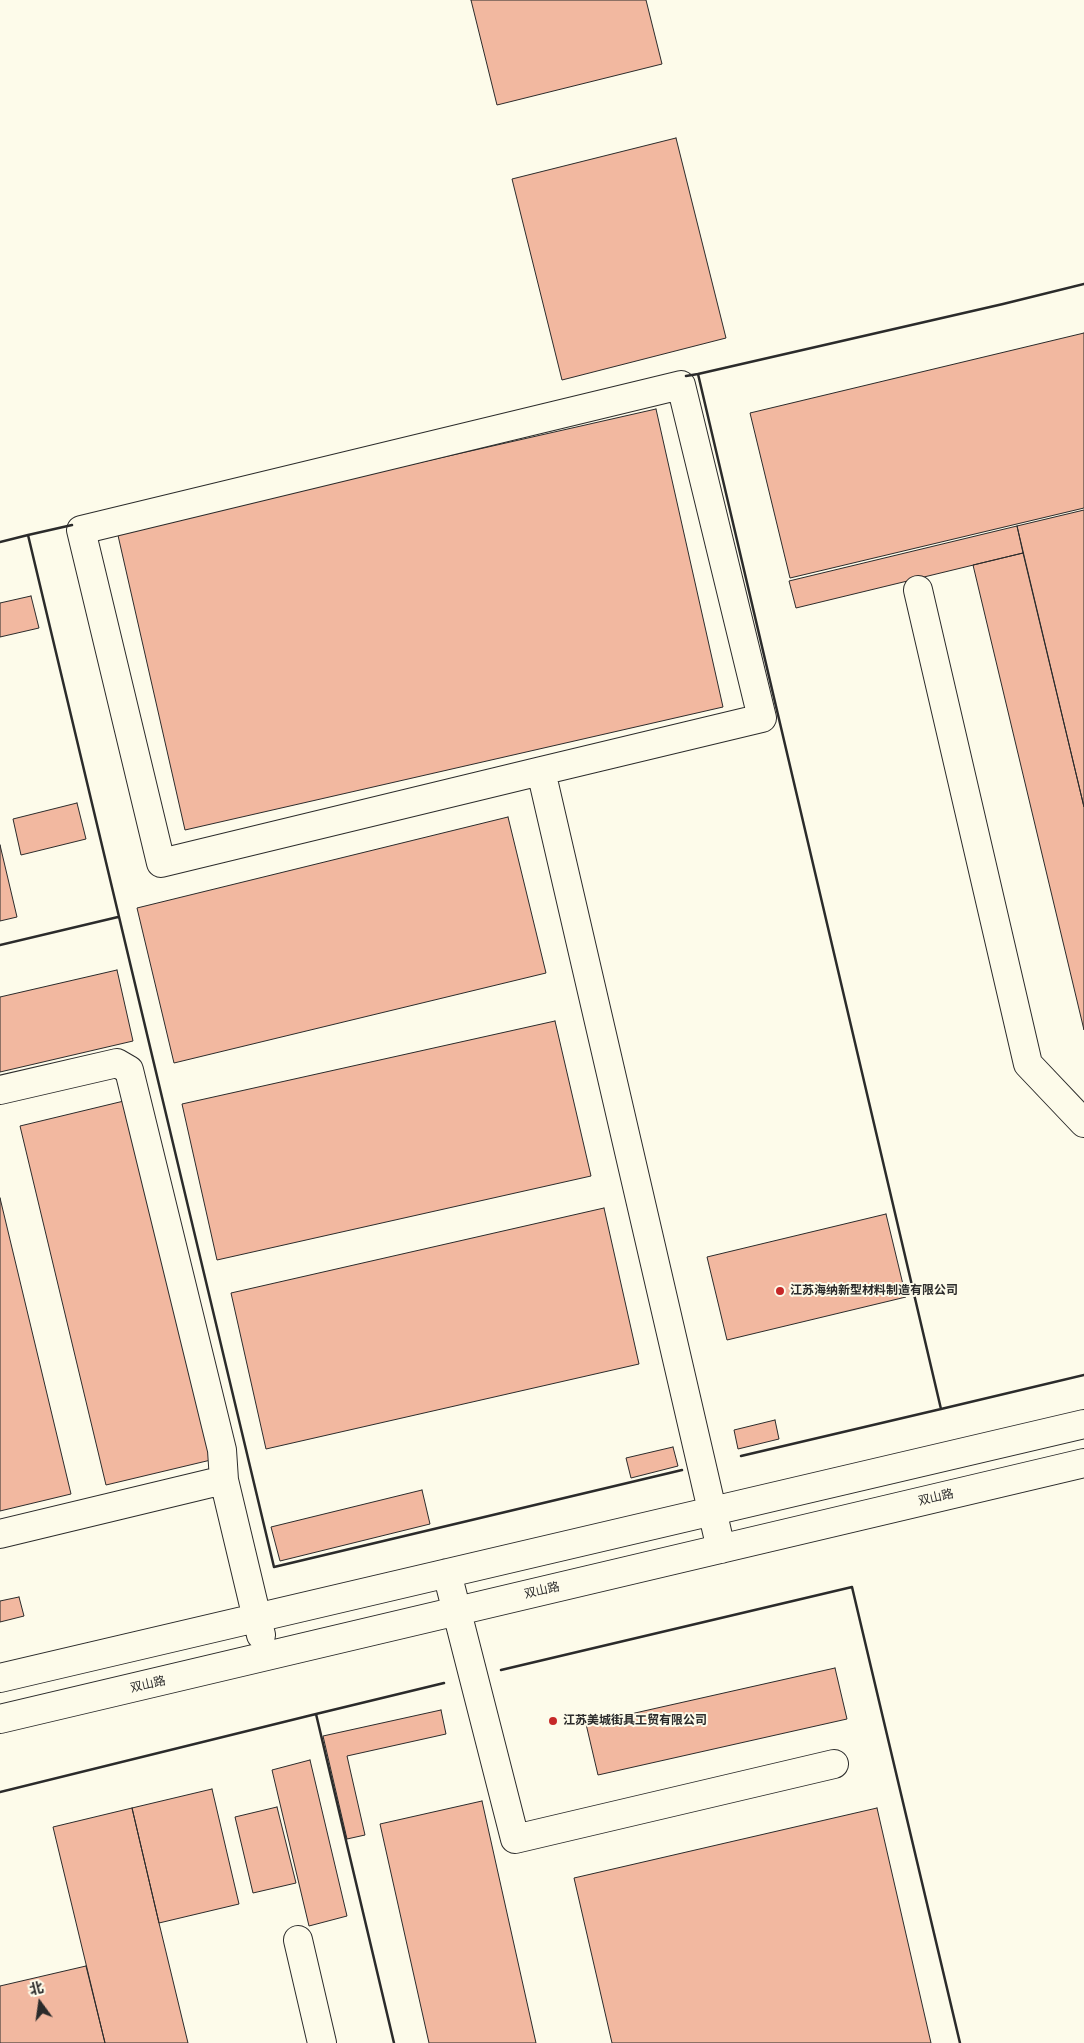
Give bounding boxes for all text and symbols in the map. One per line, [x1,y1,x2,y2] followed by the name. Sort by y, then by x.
[790,1284,958,1298] place label: 江苏海纳新型材料制造有限公司
[774,1285,786,1297] marker: 江苏海纳新型材料制造有限公司
[917,1487,955,1509] street label: 双山路
[523,1580,561,1602] street label: 双山路
[129,1674,167,1696] street label: 双山路
[563,1714,707,1728] place label: 江苏美城街具工贸有限公司
[547,1715,559,1727] marker: 江苏美城街具工贸有限公司
[15,1978,65,2028] north arrow
[27,1978,45,1999] text: 北

